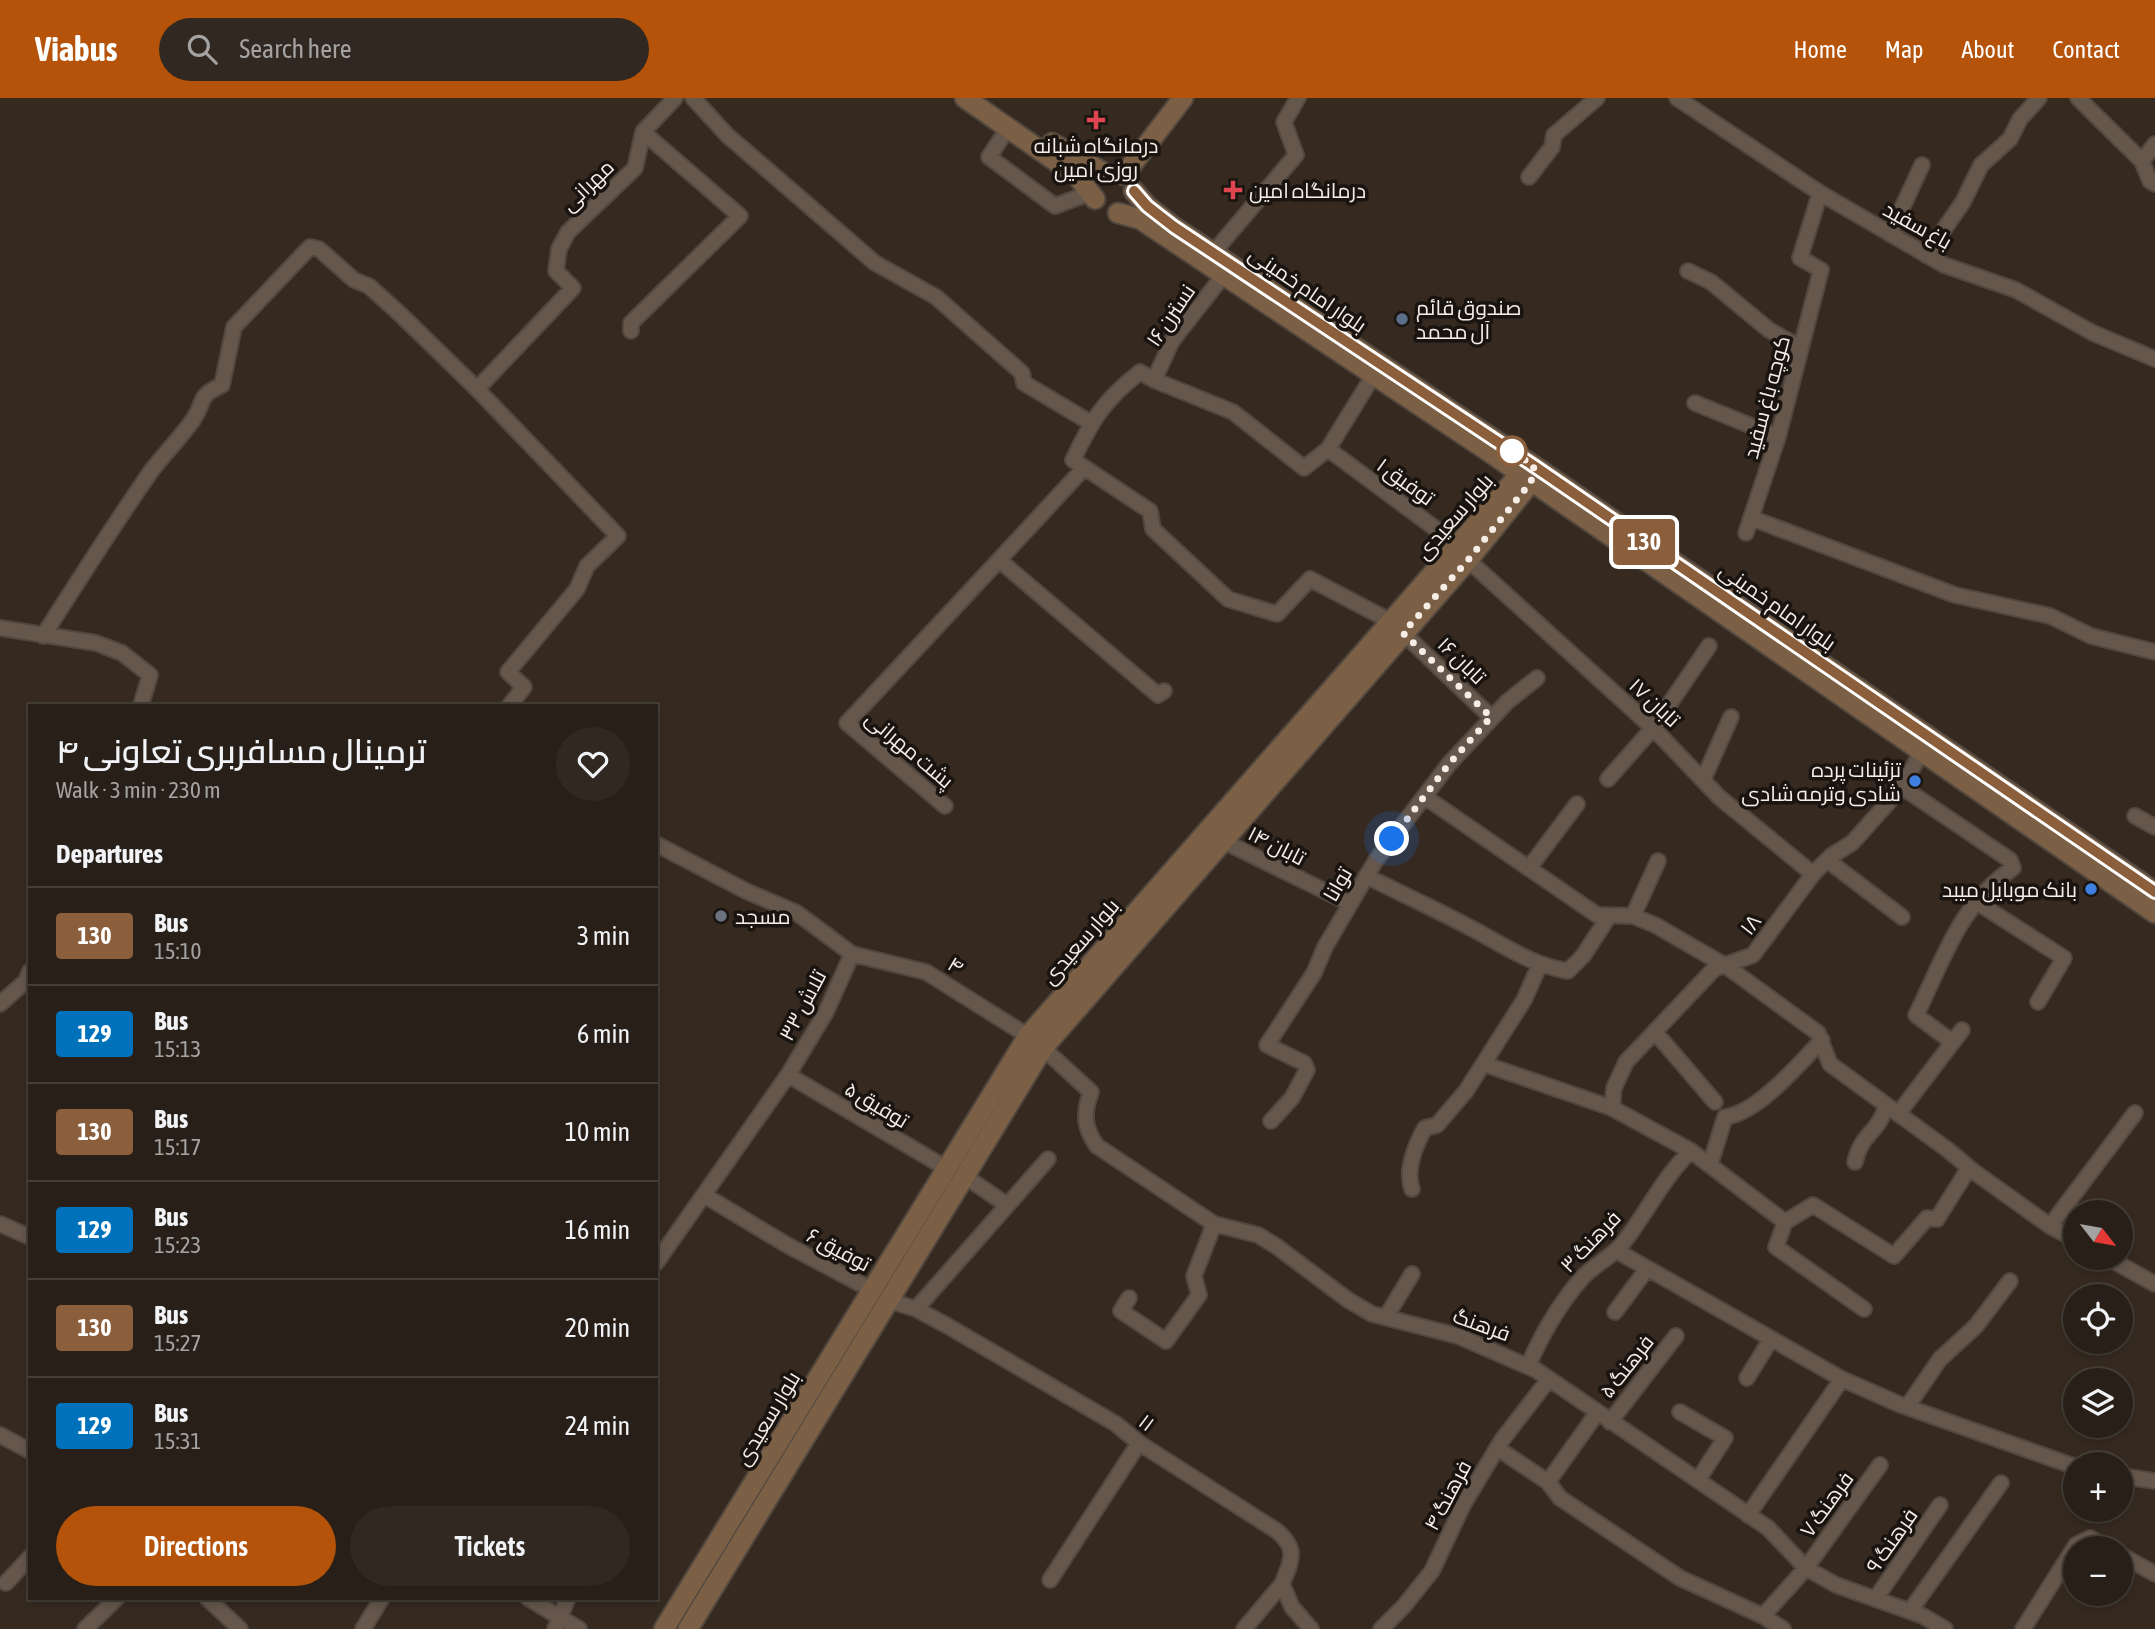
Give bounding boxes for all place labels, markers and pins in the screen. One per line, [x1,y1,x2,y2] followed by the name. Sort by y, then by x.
[1086,110,1106,130] marker: درمانگاه شبانه روزی امین
[1034,133,1158,183] place label: درمانگاه شبانه روزی امین
[1249,178,1366,204] place label: درمانگاه امین
[1223,180,1243,200] marker: درمانگاه امین
[1416,295,1521,345] place label: صندوق قائم آل محمد
[1394,311,1410,327] marker: صندوق قائم آل محمد
[1497,436,1527,466] unlabelled marker
[1741,757,1901,807] place label: تزئینات پرده شادی وترمه شادی
[1907,773,1923,789] marker: تزئینات پرده شادی وترمه شادی
[1942,877,2077,903] place label: بانک موبایل میبد
[2083,881,2099,897] marker: بانک موبایل میبد
[735,904,790,928] place label: مسجد
[713,908,729,924] marker: مسجد

